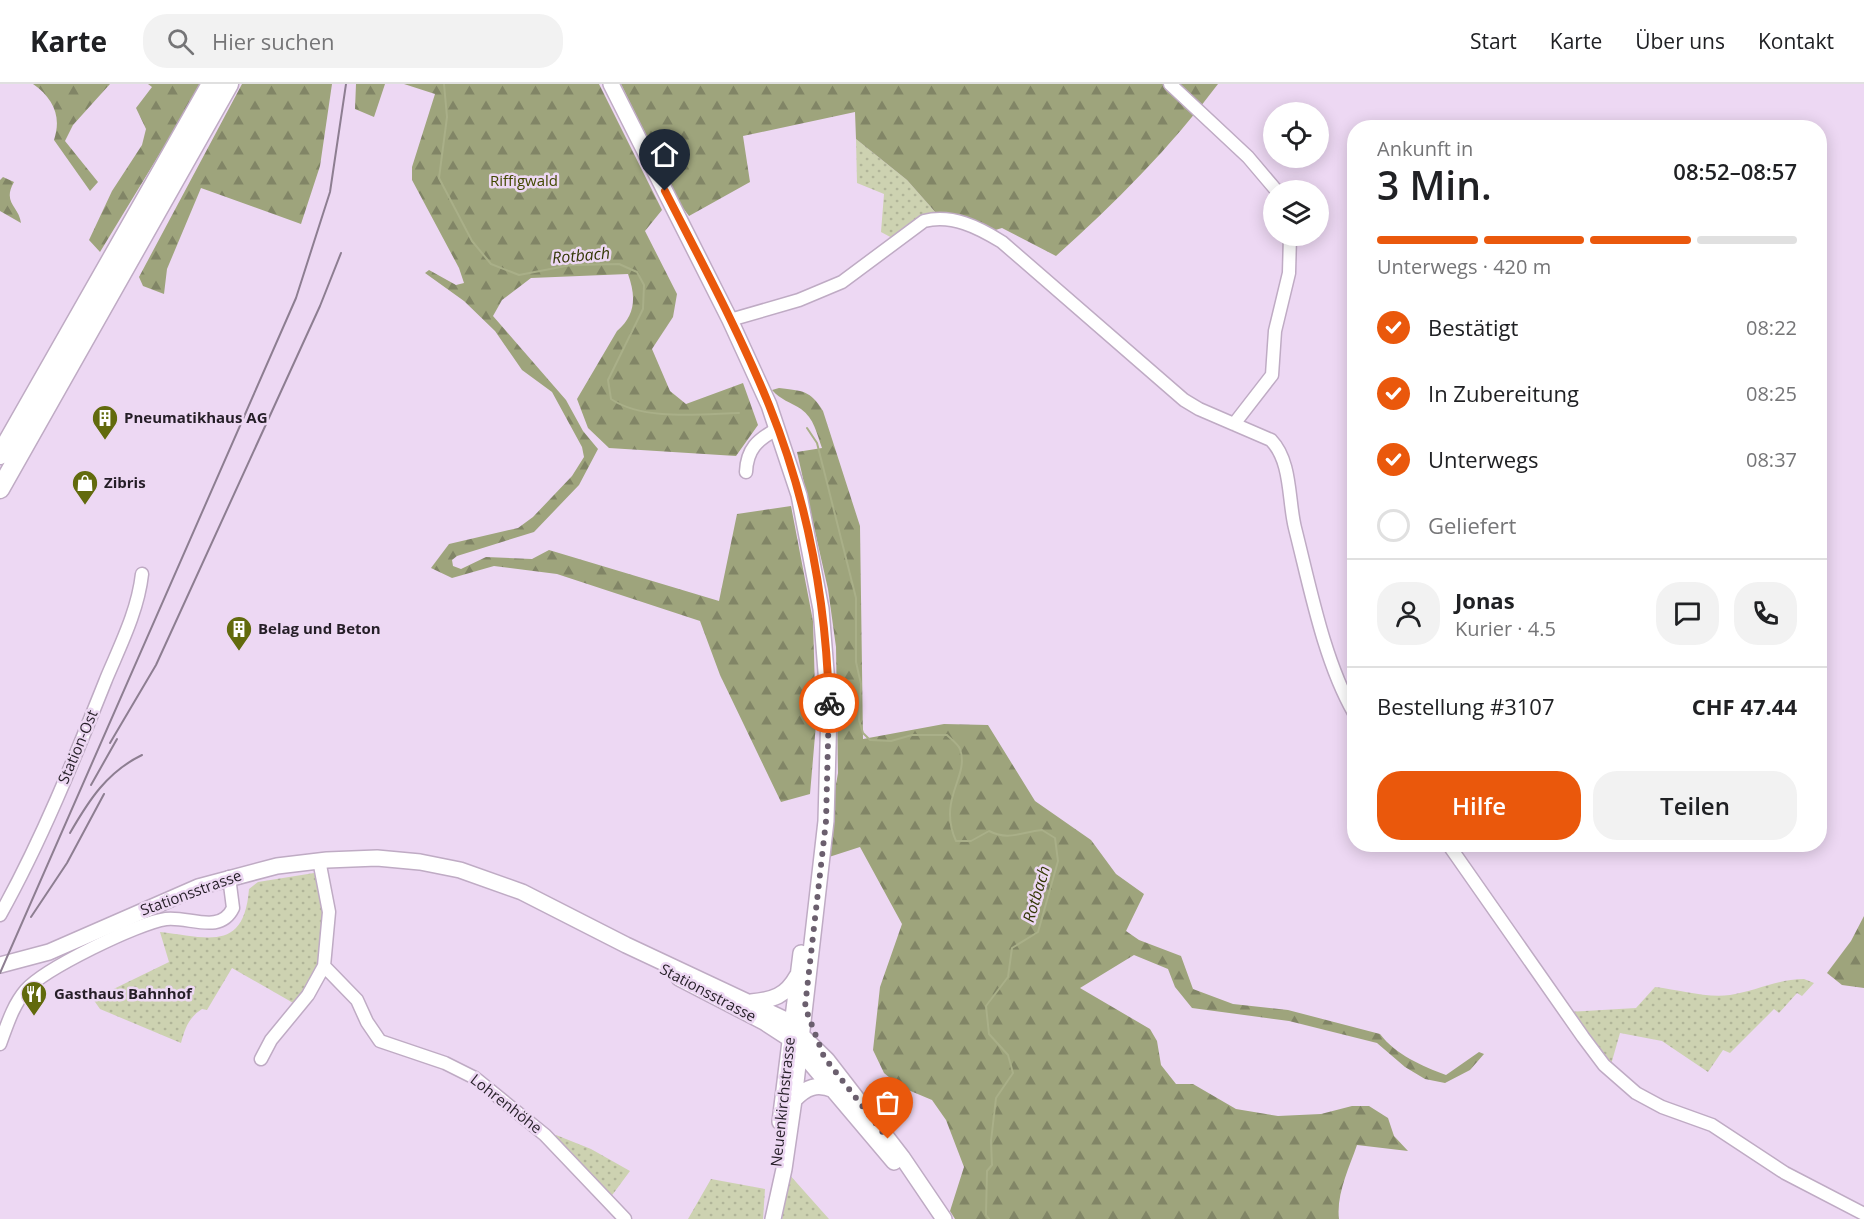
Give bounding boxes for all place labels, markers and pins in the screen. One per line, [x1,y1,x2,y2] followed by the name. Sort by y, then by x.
[639,129,690,191] pin
[90,403,120,441] building icon: Pneumatikhaus AG
[124,407,268,427] place label: Pneumatikhaus AG
[70,468,100,506] shop icon: Zibris
[104,472,146,492] place label: Zibris
[224,614,254,652] building icon: Belag und Beton
[258,618,381,638] place label: Belag und Beton
[19,979,49,1017] restaurant icon: Gasthaus Bahnhof
[54,983,193,1003] place label: Gasthaus Bahnhof
[862,1077,913,1139] pin

